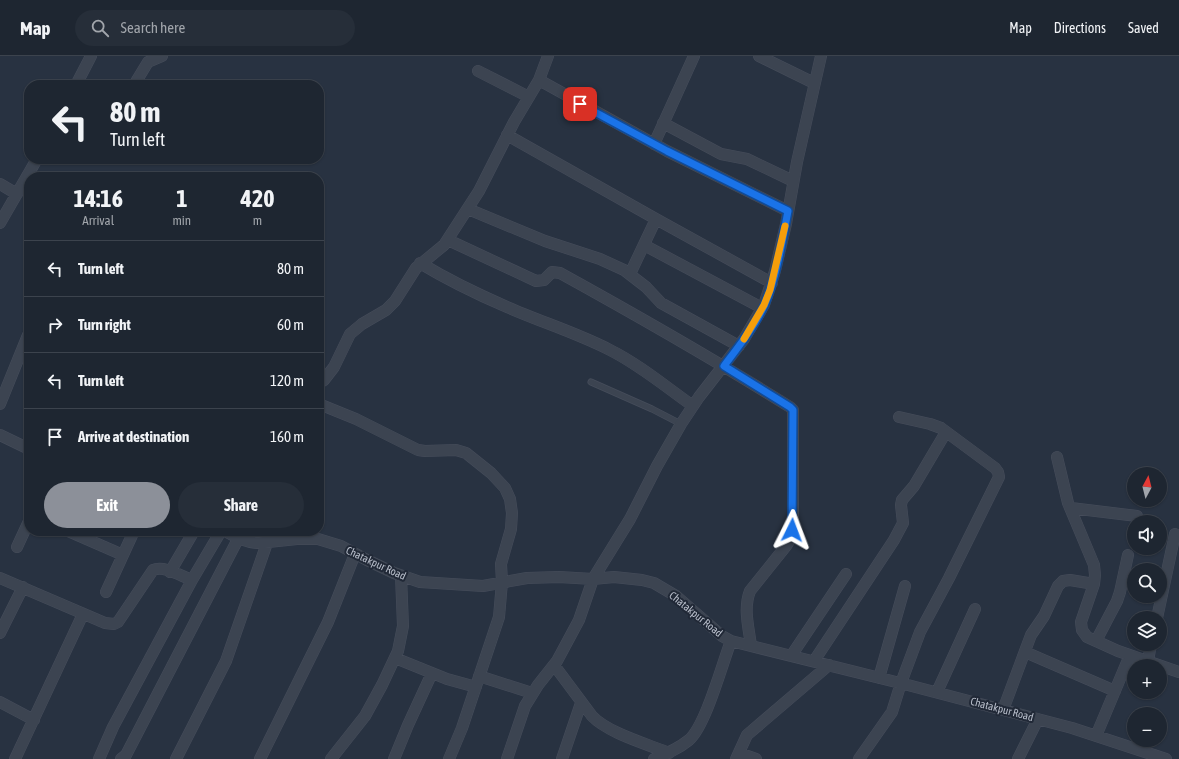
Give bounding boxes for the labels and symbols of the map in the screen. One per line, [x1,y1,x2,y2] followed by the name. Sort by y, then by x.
[563,87,597,121] pin
[1127,467,1167,507] north arrow
[771,509,813,551] position arrow
[344,544,408,582] street label: Chatakpur Road
[667,589,725,639] street label: Chatakpur Road
[969,695,1035,723] street label: Chatakpur Road

